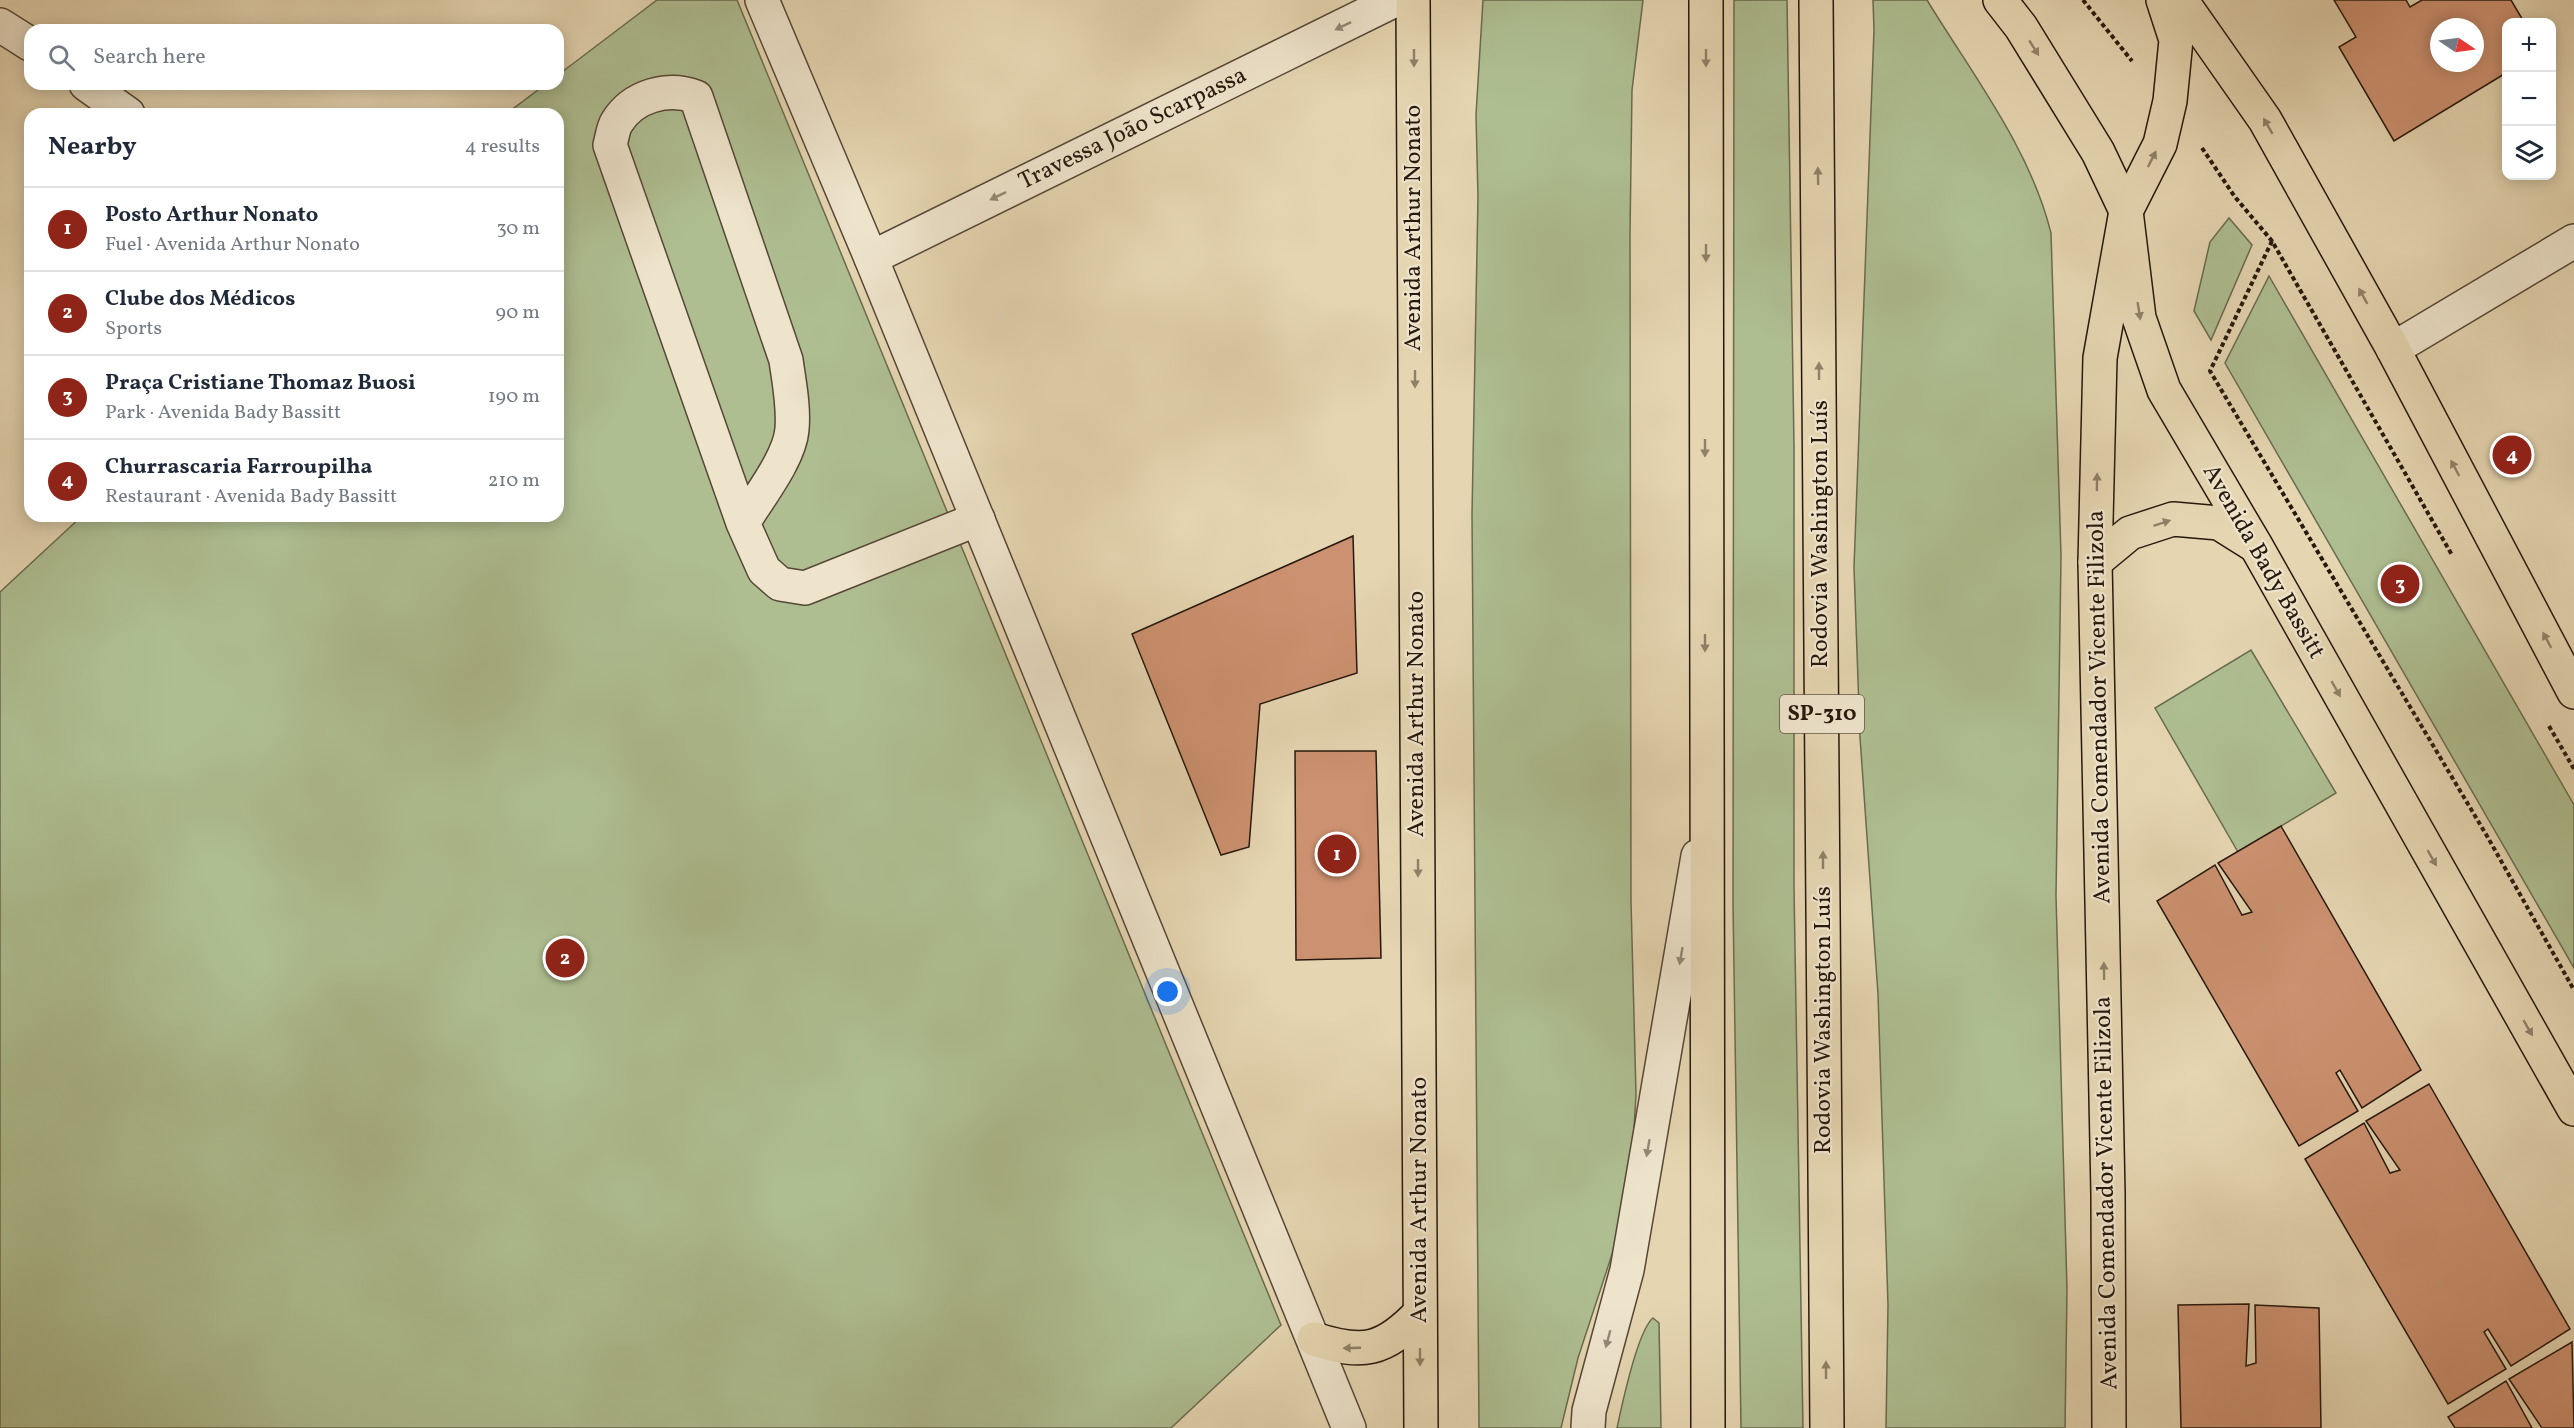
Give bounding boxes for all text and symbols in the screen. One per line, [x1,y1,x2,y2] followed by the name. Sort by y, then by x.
[2430,18,2484,72] north arrow
[2502,18,2556,180] map controls
[2502,18,2556,72] button: +
[1334,21,1351,31] one-way arrow
[24,24,564,90] search box
[2028,40,2039,56] one-way arrow
[45,41,78,74] icon: search
[93,42,206,73] text: Search here
[1409,49,1418,68] one-way arrow
[1701,49,1711,68] one-way arrow
[1013,59,1253,199] street label: Travessa João Scarpassa
[2502,72,2556,126] button: −
[1397,105,1431,351] street label: Avenida Arthur Nonato
[2263,117,2273,134] one-way arrow
[2502,126,2556,180] button: layers
[48,129,137,165] text: Nearby
[465,133,540,161] text: 4 results
[2148,150,2157,167] one-way arrow
[1813,166,1823,185] one-way arrow
[990,191,1007,200] one-way arrow
[105,200,318,231] text: Posto Arthur Nonato
[63,215,72,243] text: 1
[496,215,540,243] text: 30 m
[105,231,360,259] text: Fuel · Avenida Arthur Nonato
[1701,244,1711,263] one-way arrow
[105,284,295,315] text: Clube dos Médicos
[2358,287,2368,304] one-way arrow
[62,299,73,327] text: 2
[496,299,540,327] text: 90 m
[2134,301,2143,320] one-way arrow
[105,315,162,343] text: Sports
[1814,361,1824,380] one-way arrow
[105,368,416,399] text: Praça Cristiane Thomaz Buosi
[1410,370,1420,389] one-way arrow
[62,383,73,411] text: 3
[488,383,540,411] text: 190 m
[105,399,341,427] text: Park · Avenida Bady Bassitt
[1804,400,1838,668] street label: Rodovia Washington Luís
[2492,432,2532,478] pin: 4
[1700,439,1710,458] one-way arrow
[105,452,373,483] text: Churrascaria Farroupilha
[2193,458,2333,666] street label: Avenida Bady Bassitt
[2451,459,2460,476] one-way arrow
[61,467,74,495] text: 4
[488,467,540,495] text: 210 m
[2092,472,2102,491] one-way arrow
[105,483,397,511] text: Restaurant · Avenida Bady Bassitt
[2080,510,2120,904] street label: Avenida Comendador Vicente Filizola
[2153,518,2171,527] one-way arrow
[2380,562,2420,606] pin: 3
[1400,591,1434,837] street label: Avenida Arthur Nonato
[2542,631,2552,648] one-way arrow
[1700,634,1710,653] one-way arrow
[2331,681,2341,698] one-way arrow
[1780,695,1864,733] road number: SP-310
[1318,832,1356,876] pin: 1
[1818,850,1828,869] one-way arrow
[2427,850,2437,867] one-way arrow
[1413,859,1423,878] one-way arrow
[1807,886,1841,1154] street label: Rodovia Washington Luís
[546,936,584,980] pin: 2
[1676,946,1685,965] one-way arrow
[2099,961,2108,980] one-way arrow
[1153,977,1182,1006] your location
[2087,996,2127,1390] street label: Avenida Comendador Vicente Filizola
[2523,1020,2534,1036] one-way arrow
[1403,1077,1437,1323] street label: Avenida Arthur Nonato
[1643,1139,1652,1158] one-way arrow
[1603,1330,1613,1348] one-way arrow
[1343,1343,1362,1353] one-way arrow
[1415,1348,1425,1367] one-way arrow
[1821,1360,1831,1379] one-way arrow

